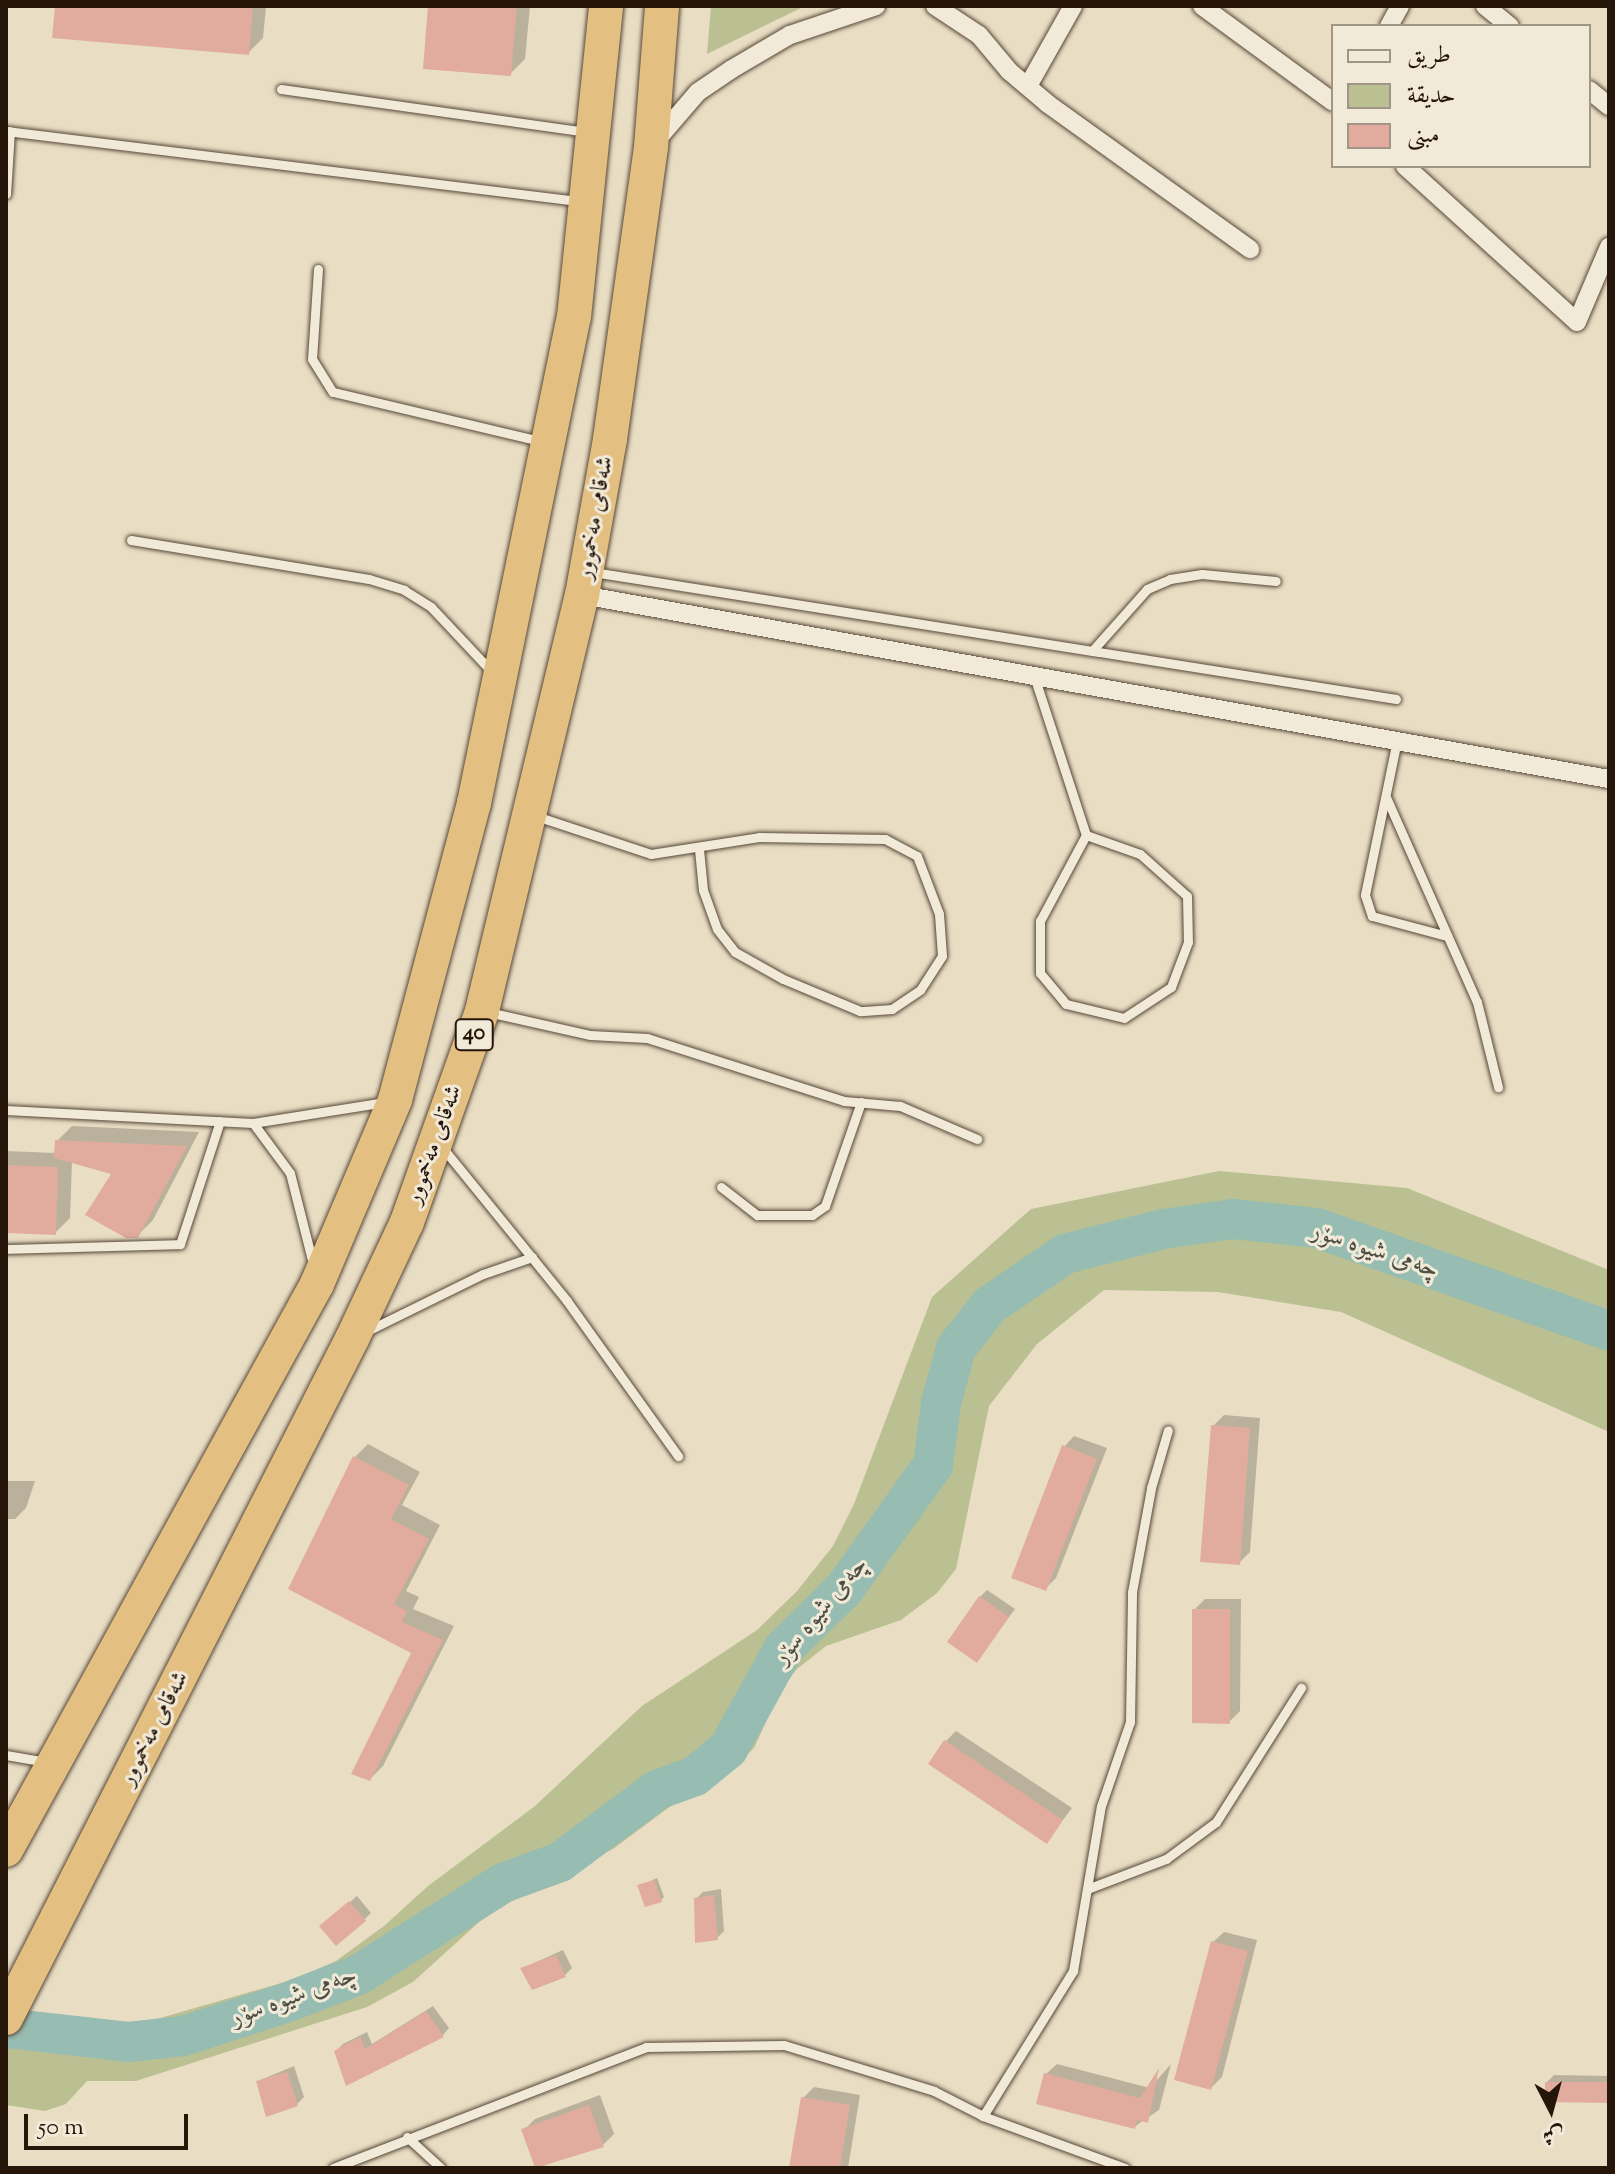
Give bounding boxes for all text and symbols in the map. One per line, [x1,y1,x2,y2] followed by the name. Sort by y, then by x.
[1331,24,1591,168] legend
[1407,39,1451,73] text: طريق
[1407,79,1456,113] text: حديقة
[1407,119,1440,153] text: مبنى
[571,454,621,582] street label: شەقامی مەخموور
[454,1017,494,1053] road number: 40
[400,1082,470,1208] street label: شەقامی مەخموور
[1307,1216,1443,1286] water label: چەمی شیوە سۆر
[766,1550,876,1672] water label: چەمی شیوە سۆر
[114,1667,196,1791] street label: شەقامی مەخموور
[226,1960,362,2034] water label: چەمی شیوە سۆر
[1511,2070,1591,2150] north arrow
[28,2098,192,2148] scale bar
[38,2111,84,2145] text: 50 m
[1541,2117,1566,2151] text: ش

